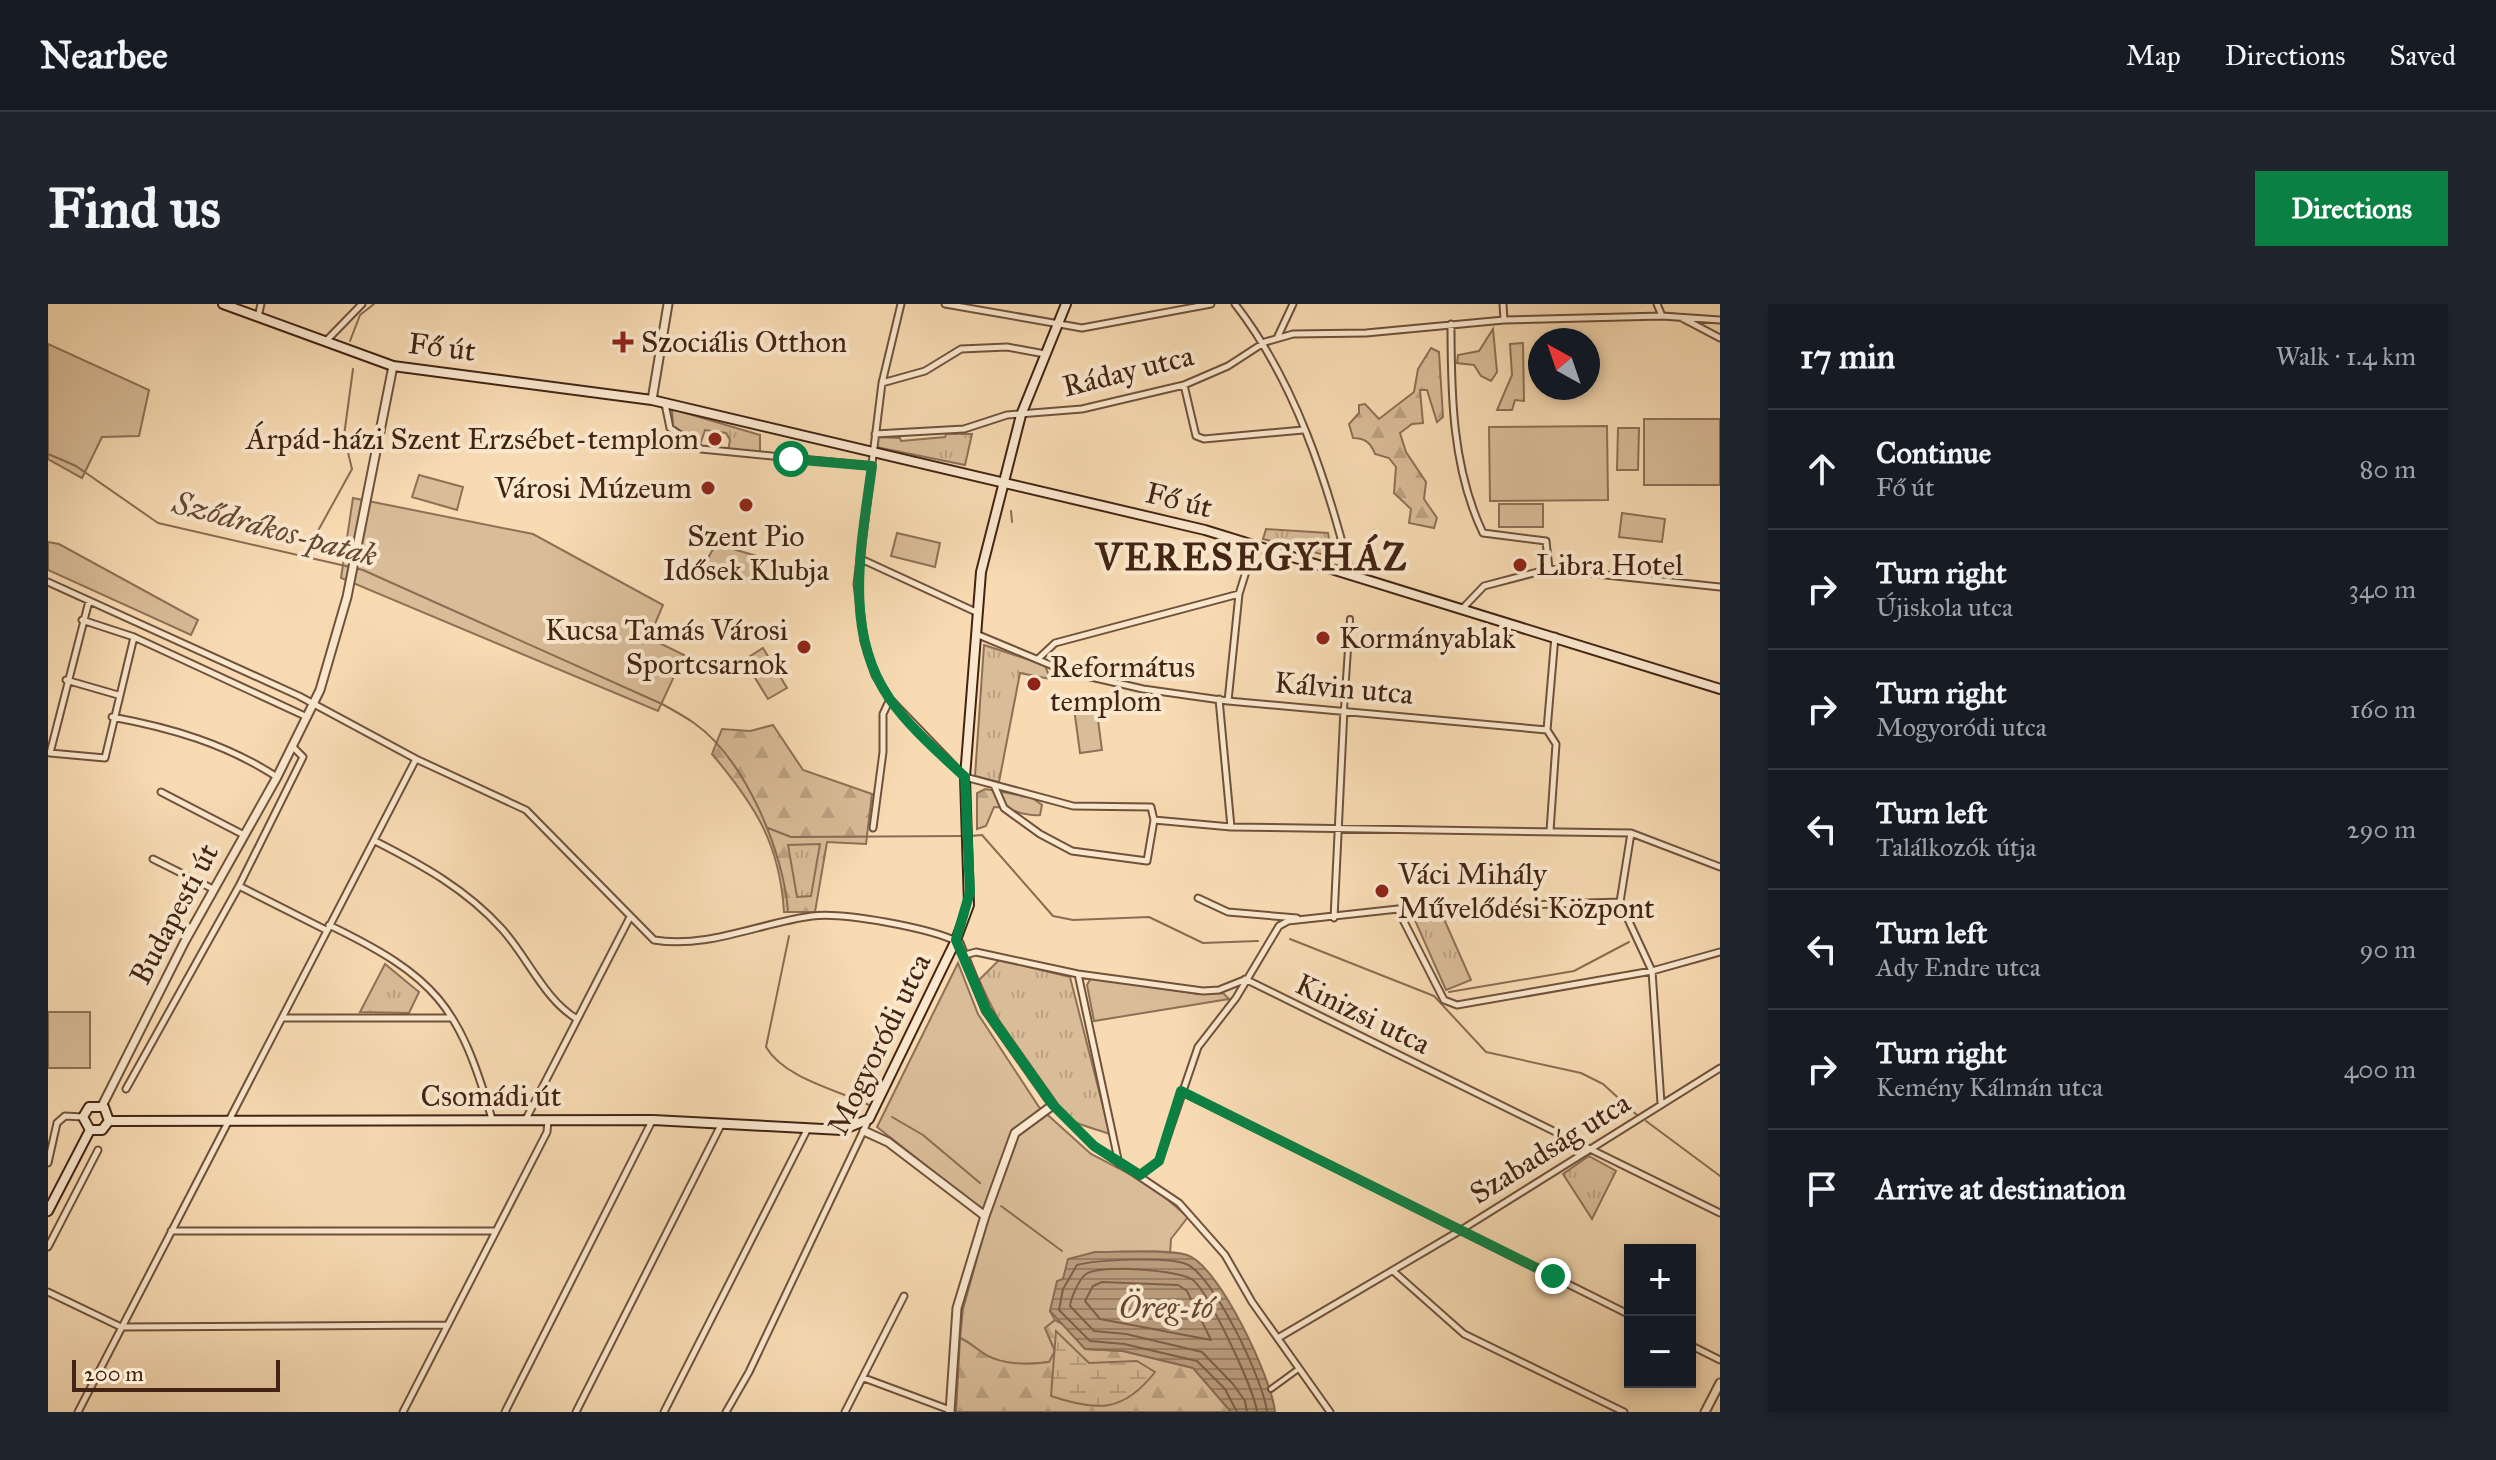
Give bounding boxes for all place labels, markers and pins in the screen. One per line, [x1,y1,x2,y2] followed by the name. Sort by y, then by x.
[641,324,847,360] place label: Szociális Otthon
[612,331,634,353] marker: Szociális Otthon
[244,420,699,457] place label: Árpád-házi Szent Erzsébet-templom
[706,430,724,448] marker: Árpád-házi Szent Erzsébet-templom
[494,470,692,506] place label: Városi Múzeum
[699,479,717,497] marker: Városi Múzeum
[737,496,755,514] marker: Szent Pio Idősek Klubja
[663,518,829,588] place label: Szent Pio Idősek Klubja
[1536,547,1684,583] place label: Libra Hotel
[1511,556,1529,574] marker: Libra Hotel
[545,612,788,682] place label: Kucsa Tamás Városi Sportcsarnok
[1339,620,1516,656] place label: Kormányablak
[1314,629,1332,647] marker: Kormányablak
[795,638,813,656] marker: Kucsa Tamás Városi Sportcsarnok
[1050,649,1195,719] place label: Református templom
[1025,675,1043,693] marker: Református templom
[1397,856,1655,926] place label: Váci Mihály Művelődési Központ
[1373,882,1391,900] marker: Váci Mihály Művelődési Központ

